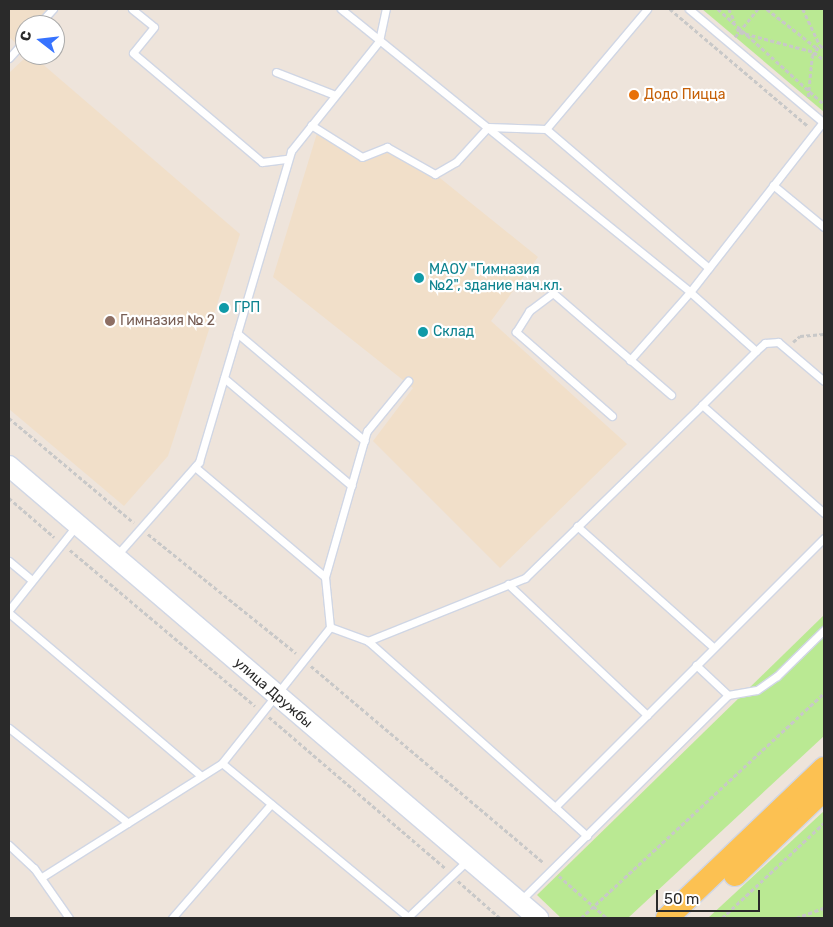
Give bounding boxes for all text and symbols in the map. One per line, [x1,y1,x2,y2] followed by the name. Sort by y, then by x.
[15,15,65,65] north arrow
[17,29,36,43] text: С
[644,87,725,103] place label: Додо Пицца
[628,89,640,101] marker: Додо Пицца
[429,262,562,294] place label: МАОУ "Гимназия №2", здание нач.кл.
[413,272,425,284] marker: МАОУ "Гимназия №2", здание нач.кл.
[234,300,260,316] place label: ГРП
[218,302,230,314] marker: ГРП
[120,313,215,329] place label: Гимназия № 2
[104,315,116,327] marker: Гимназия № 2
[433,324,474,340] place label: Склад
[417,326,429,338] marker: Склад
[230,654,316,732] street label: улица Дружбы
[658,880,762,912] scale bar
[664,890,699,908] text: 50 m

